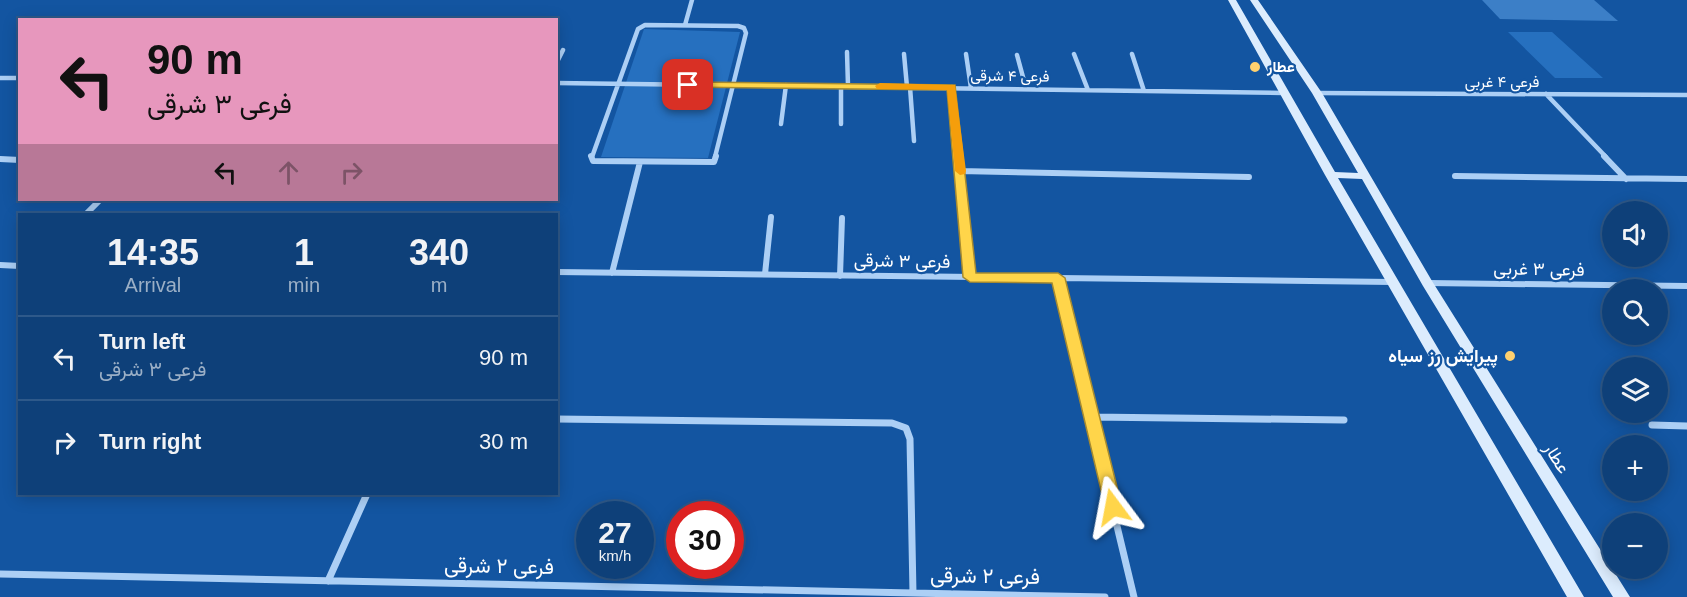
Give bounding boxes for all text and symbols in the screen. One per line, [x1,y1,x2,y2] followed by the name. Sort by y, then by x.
[147,36,243,83] text: 90 m
[48,42,126,120] icon: left
[1266,58,1295,76] place label: عطار
[662,59,713,110] pin
[1248,60,1262,74] marker: عطار
[970,66,1050,87] street label: فرعی ۴ شرقی
[671,68,704,101] icon: arrive
[1465,73,1540,92] street label: فرعی ۴ غربی
[147,89,292,119] text: فرعی ۳ شرقی
[209,156,242,189] icon: left
[272,156,305,189] icon: ahead
[335,156,368,189] icon: right
[1602,201,1668,579] map controls
[1602,201,1668,267] button: sound
[107,232,199,273] text: 14:35
[294,232,314,273] text: 1
[409,232,469,273] text: 340
[854,250,950,273] street label: فرعی ۳ شرقی
[1493,258,1585,281] street label: فرعی ۳ غربی
[125,274,181,296] text: Arrival
[288,274,320,296] text: min
[431,274,447,296] text: m
[1602,279,1668,345] button: search
[99,329,185,354] text: Turn left
[48,342,81,375] icon: left
[479,345,528,370] text: 90 m
[1388,346,1498,368] place label: پیرایش رز سیاه
[1503,349,1517,363] marker: پیرایش رز سیاه
[1602,357,1668,423] button: layers
[99,358,206,380] text: فرعی ۳ شرقی
[48,426,81,459] icon: right
[99,429,201,454] text: Turn right
[479,429,528,454] text: 30 m
[1602,435,1668,501] button: +
[1539,438,1574,478] street label: عطار
[1081,475,1145,539] position arrow
[666,501,744,579] speed limit sign: 30
[1602,513,1668,579] button: −
[598,516,632,549] text: 27
[599,547,631,564] text: km/h
[444,553,554,580] street label: فرعی ۲ شرقی
[930,563,1040,590] street label: فرعی ۲ شرقی

